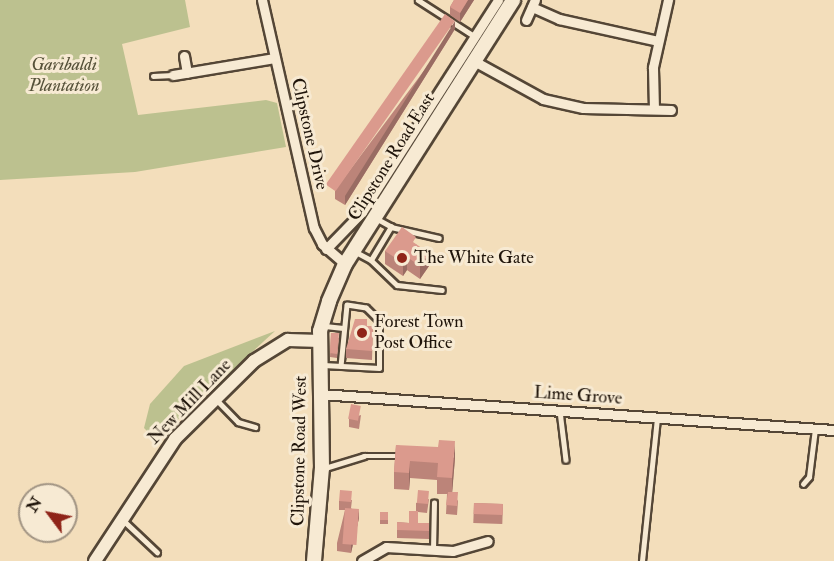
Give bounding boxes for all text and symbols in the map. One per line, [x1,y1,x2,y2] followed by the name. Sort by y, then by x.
[29,55,99,98] park label: Garibaldi Plantation
[286,76,332,192] street label: Clipstone Drive
[344,89,440,225] street label: Clipstone Road East
[414,247,534,269] place label: The White Gate
[395,251,409,265] marker: The White Gate
[374,312,463,354] place label: Forest Town Post Office
[355,326,369,340] marker: Forest Town Post Office
[144,355,236,449] street label: New Mill Lane
[288,376,312,526] street label: Clipstone Road West
[533,382,623,410] street label: Lime Grove
[18,483,78,543] north arrow
[22,493,47,516] text: N

